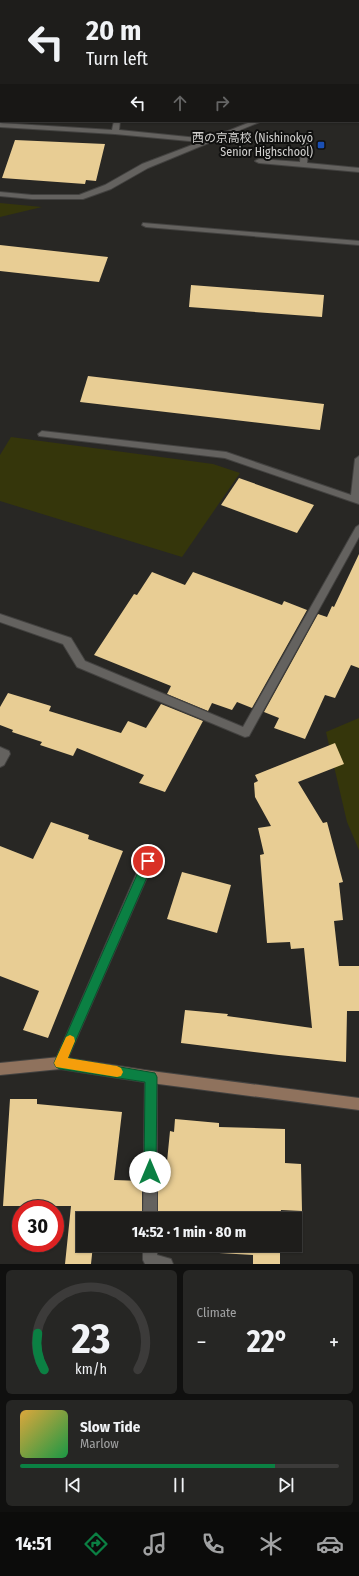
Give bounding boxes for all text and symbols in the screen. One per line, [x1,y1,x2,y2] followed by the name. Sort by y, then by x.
[86,14,141,47] text: 20 m
[20,16,72,68] icon: left
[86,48,148,70] text: Turn left
[127,92,149,114] icon: left
[169,92,191,114] icon: ahead
[211,92,233,114] icon: right
[192,131,313,159] place label: 西の京高校 (Nishinokyō Senior Highschool)
[316,140,326,150] marker: 西の京高校 (Nishinokyō Senior Highschool)
[131,844,165,878] pin
[137,850,159,872] icon: arrive
[129,1151,171,1193] position arrow
[12,1200,64,1252] speed limit sign: 30
[132,1223,246,1241] text: 14:52 · 1 min · 80 m
[197,1305,237,1320] text: Climate
[71,1314,111,1364] text: 23
[247,1324,289,1360] text: 22°
[197,1329,206,1356] text: −
[329,1329,339,1356] text: +
[75,1361,107,1378] text: km/h
[80,1418,140,1436] text: Slow Tide
[80,1436,119,1451] text: Marlow
[62,1474,84,1496] icon: previous
[168,1474,190,1496] icon: pause
[275,1474,297,1496] icon: next
[82,1530,110,1558] icon: directions
[141,1530,169,1558] icon: music
[199,1530,227,1558] icon: phone
[257,1530,285,1558] icon: climate
[316,1530,344,1558] icon: car
[15,1533,52,1555] text: 14:51

